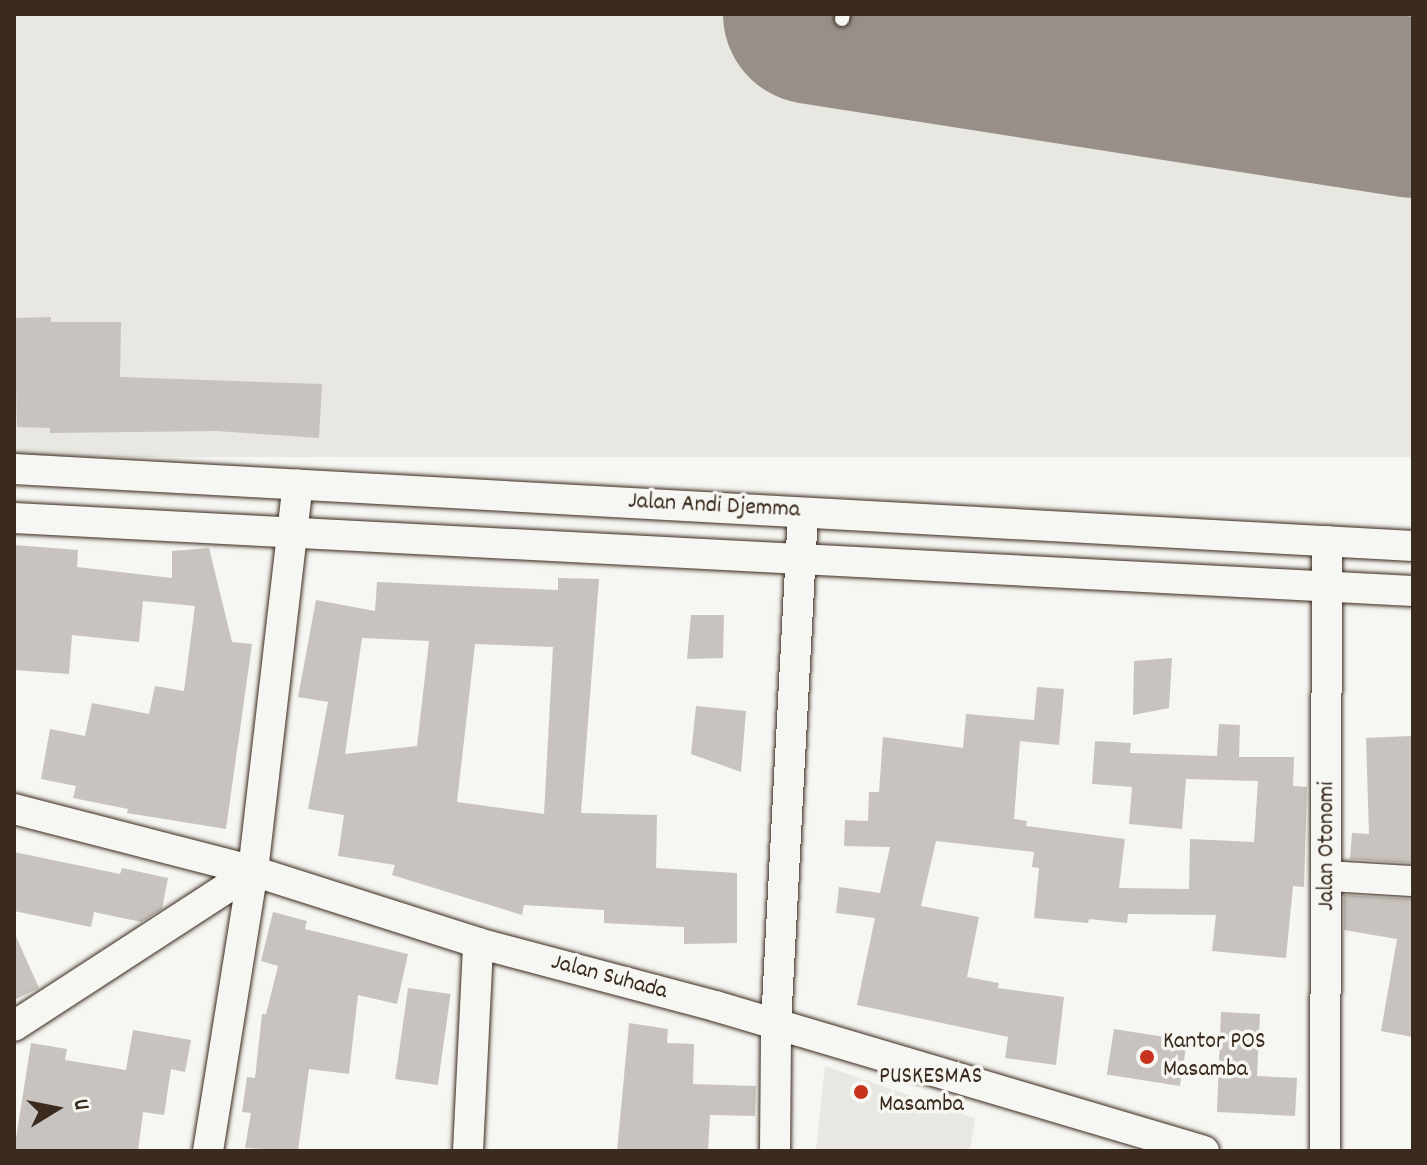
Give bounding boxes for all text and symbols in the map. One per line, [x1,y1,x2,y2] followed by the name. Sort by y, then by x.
[627,488,801,526] street label: Jalan Andi Djemma
[1314,781,1342,911] street label: Jalan Otonomi
[548,949,670,1007] street label: Jalan Suhada
[1163,1029,1266,1085] place label: Kantor POS Masamba
[1138,1048,1156,1066] marker: Kantor POS Masamba
[879,1064,982,1120] place label: PUSKESMAS Masamba
[16,1069,96,1149] north arrow
[850,1081,872,1103] marker: PUSKESMAS Masamba
[64,1097,96,1113] text: U

